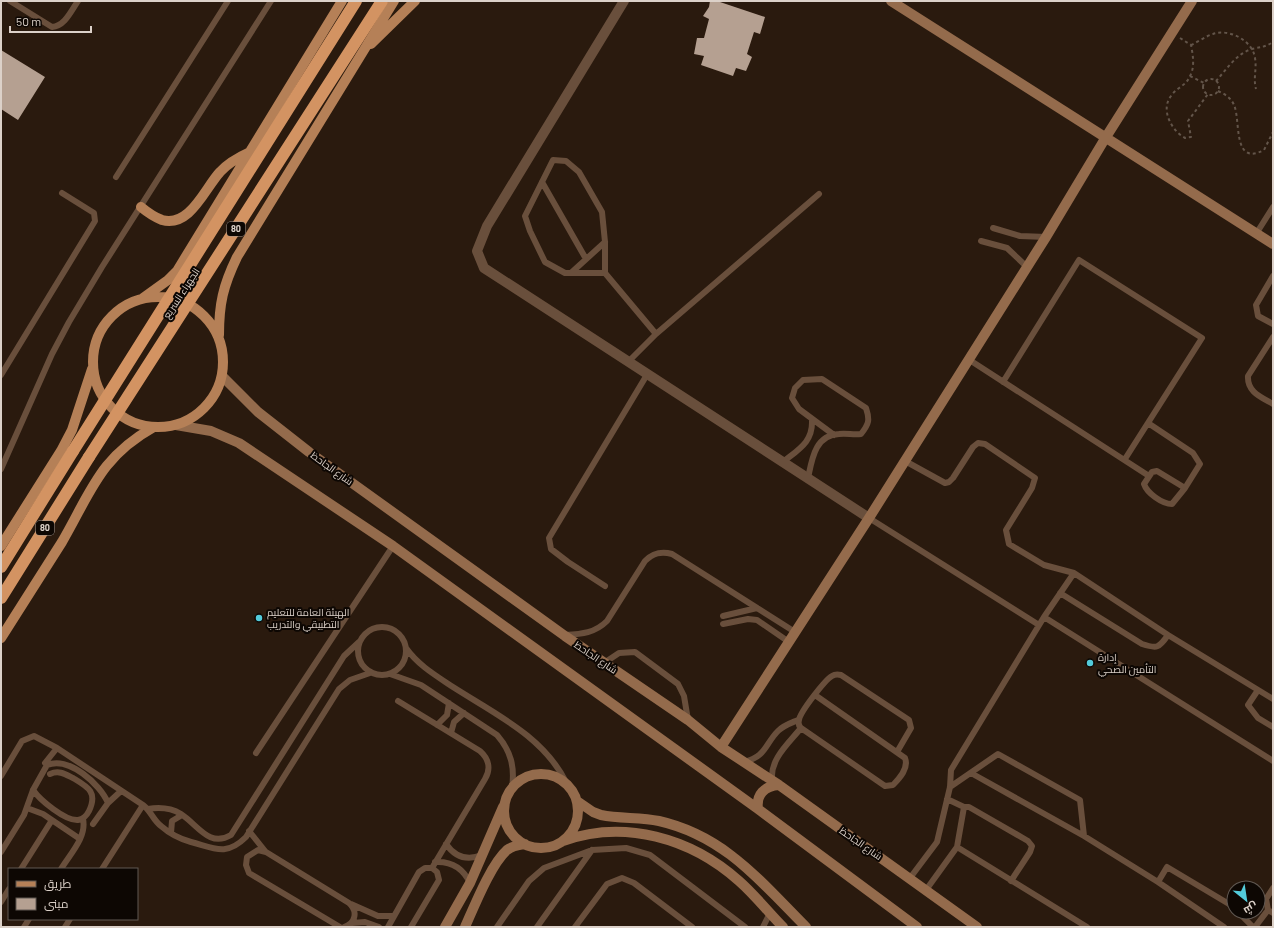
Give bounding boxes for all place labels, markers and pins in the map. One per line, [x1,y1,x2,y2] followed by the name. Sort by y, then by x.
[267,606,349,632] place label: الهيئة العامة للتعليم التطبيقي والتدريب
[254,613,264,623] marker: الهيئة العامة للتعليم التطبيقي والتدريب
[1098,651,1157,677] place label: إدارة التأمين الصحي
[1085,658,1095,668] marker: إدارة التأمين الصحي

